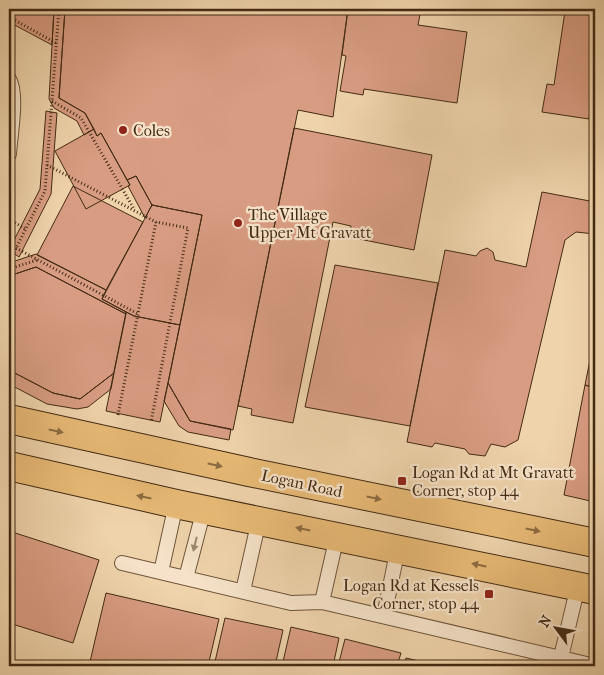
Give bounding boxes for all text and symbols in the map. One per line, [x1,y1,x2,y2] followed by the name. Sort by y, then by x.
[133,121,170,140] place label: Coles
[117,124,129,136] marker: Coles
[248,205,372,242] place label: The Village Upper Mt Gravatt
[232,217,244,229] marker: The Village Upper Mt Gravatt
[48,427,64,435] one-way arrow
[207,461,223,469] one-way arrow
[412,463,574,500] place label: Logan Rd at Mt Gravatt Corner, stop 44
[260,466,344,501] street label: Logan Road
[396,475,408,487] marker: Logan Rd at Mt Gravatt Corner, stop 44
[135,492,151,500] one-way arrow
[366,494,382,502] one-way arrow
[295,525,310,533] one-way arrow
[526,527,542,535] one-way arrow
[190,536,198,551] one-way arrow
[472,561,487,569] one-way arrow
[343,576,480,613] place label: Logan Rd at Kessels Corner, stop 44
[483,588,495,600] marker: Logan Rd at Kessels Corner, stop 44
[532,602,582,652] north arrow
[535,612,556,630] text: N

